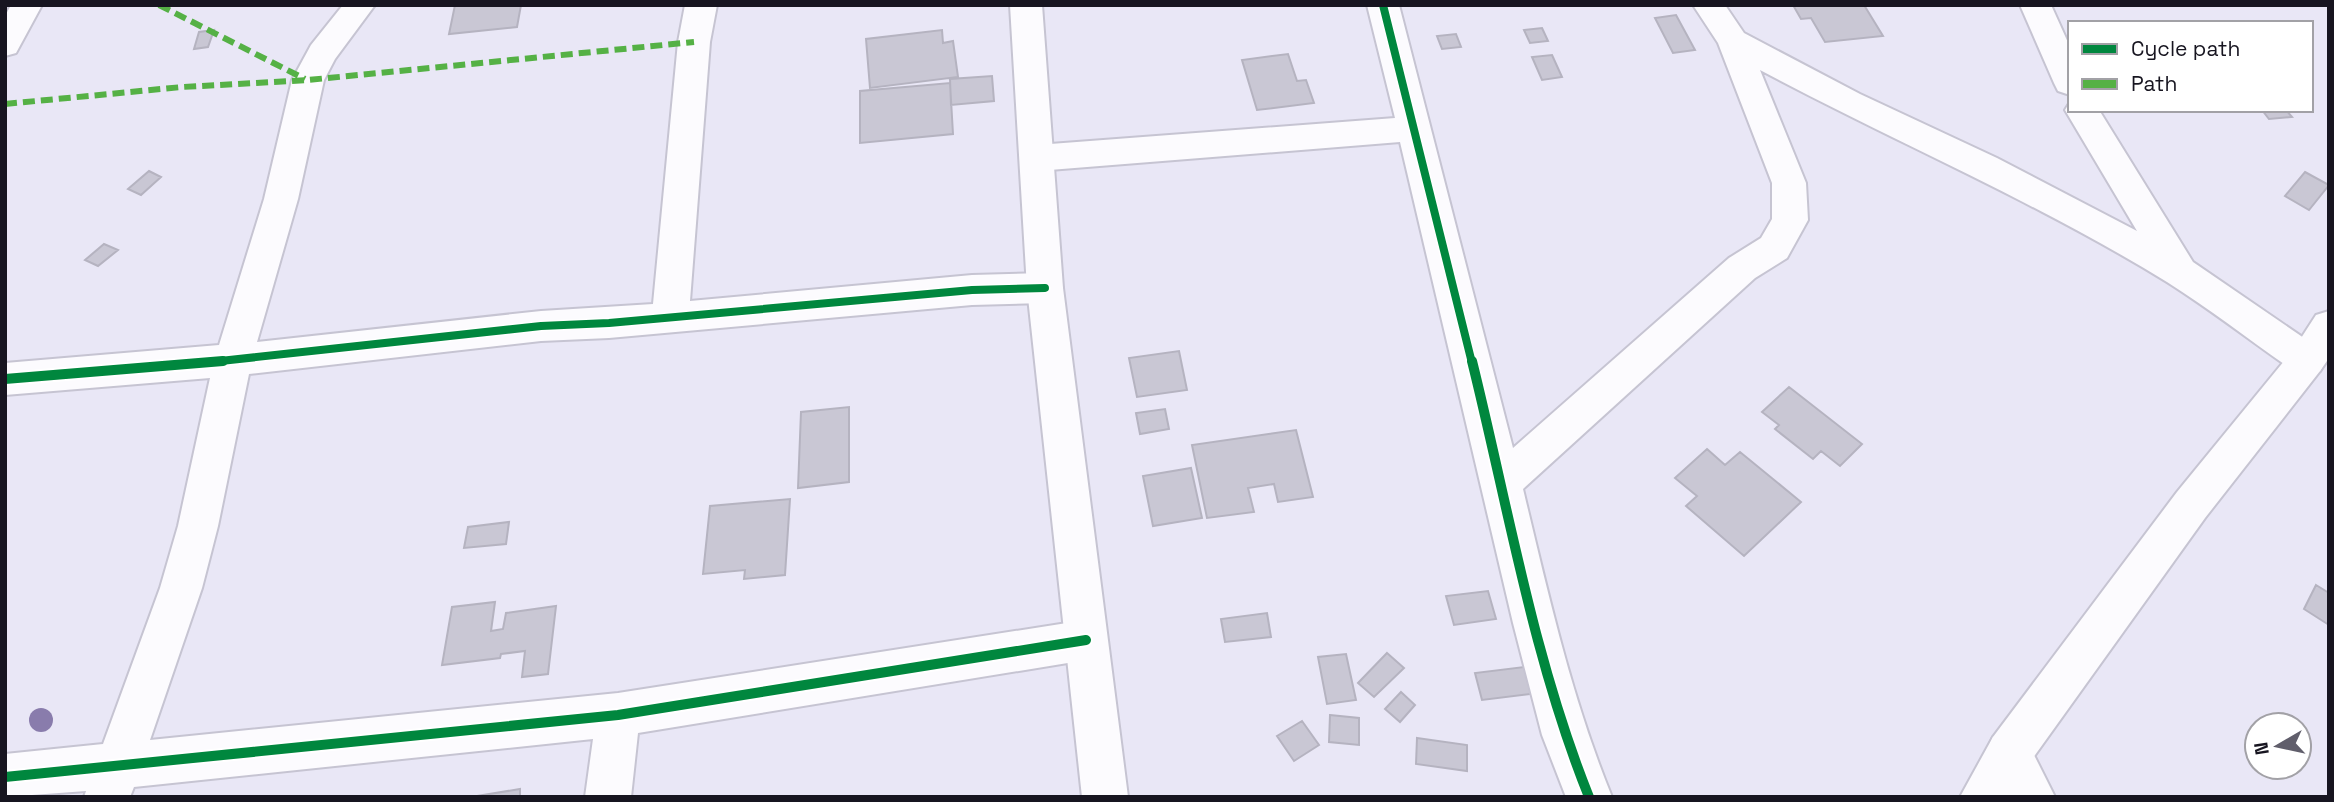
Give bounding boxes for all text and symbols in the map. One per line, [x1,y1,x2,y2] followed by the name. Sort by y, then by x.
[2068,21,2313,112] legend
[2131,35,2240,62] text: Cycle path
[2131,70,2177,97] text: Path
[2243,711,2313,781] north arrow
[2248,740,2275,757] text: N

